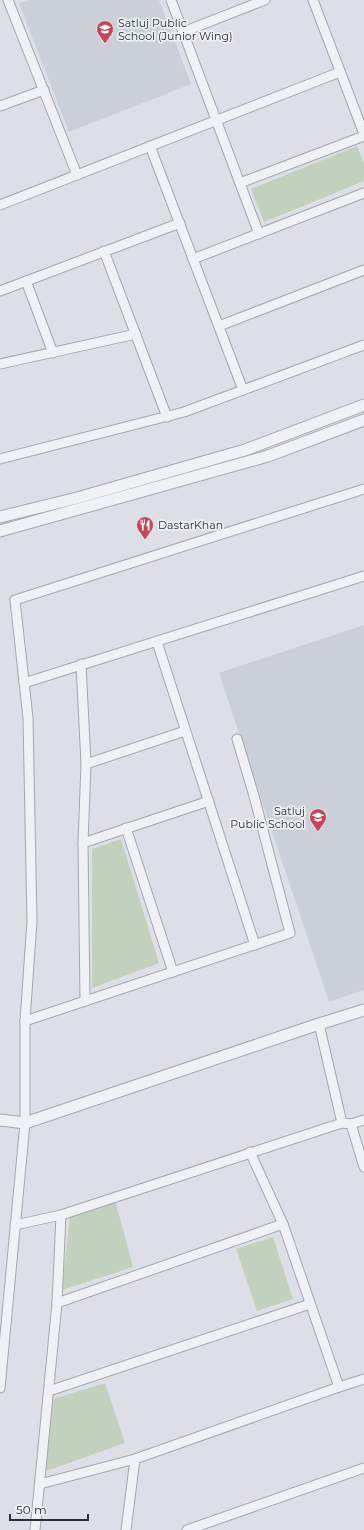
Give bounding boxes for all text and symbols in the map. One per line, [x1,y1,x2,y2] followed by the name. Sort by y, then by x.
[118,16,233,43] place label: Satluj Public School (Junior Wing)
[95,19,115,44] school or university icon: Satluj Public School (Junior Wing)
[135,515,155,540] restaurant icon: DastarKhan
[158,518,223,532] place label: DastarKhan
[230,804,305,831] place label: Satluj Public School
[308,807,328,832] school or university icon: Satluj Public School
[10,1496,88,1522] scale bar
[16,1502,47,1517] text: 50 m

